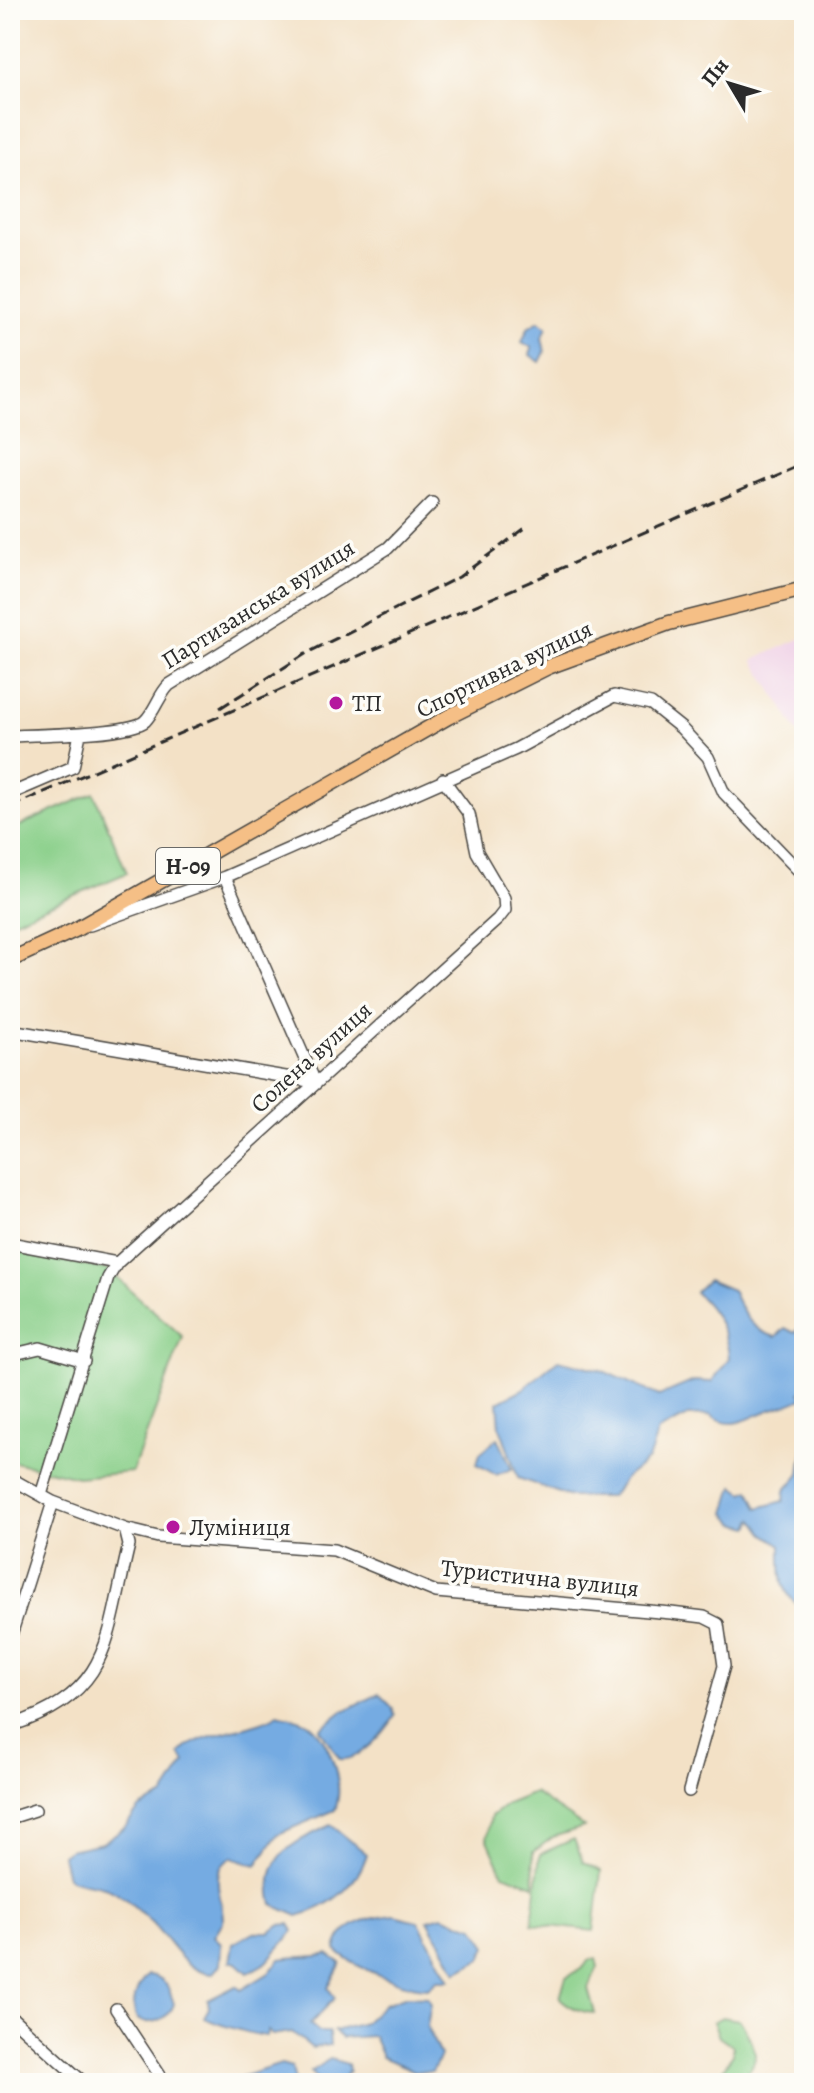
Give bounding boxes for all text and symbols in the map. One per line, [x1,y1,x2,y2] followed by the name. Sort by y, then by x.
[690,44,770,124] north arrow
[694,52,736,93] text: Пн
[155,532,361,676] street label: Партизанська вулиця
[411,613,597,725] street label: Спортивна вулиця
[352,687,382,719] place label: ТП
[327,694,345,712] marker: ТП
[156,848,220,884] road number: Н-09
[244,994,378,1120] street label: Солена вулиця
[189,1511,291,1543] place label: Луміниця
[164,1518,182,1536] marker: Луміниця
[439,1552,641,1604] street label: Туристична вулиця

